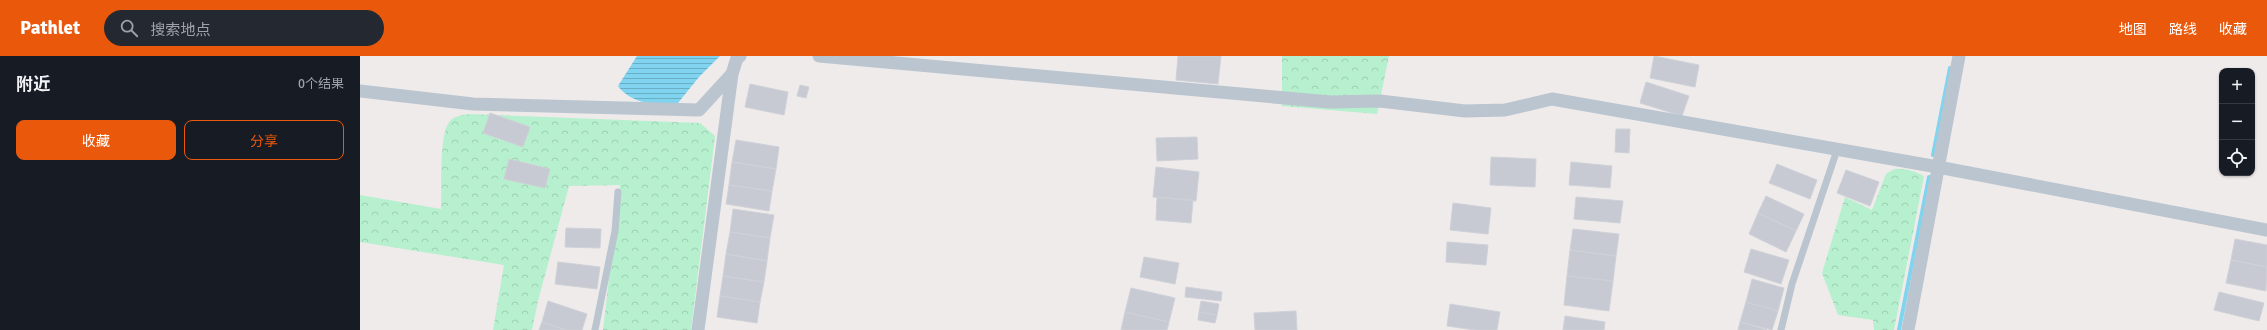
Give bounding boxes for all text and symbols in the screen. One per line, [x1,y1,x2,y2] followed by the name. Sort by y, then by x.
[104,10,384,46] search box
[20,16,80,40] text: Pathlet
[118,17,140,39] icon: search
[150,21,210,39] text: 搜索地点
[2119,21,2147,38] text: 地图
[2169,21,2197,38] text: 路线
[2219,21,2247,38] text: 收藏
[2219,68,2255,176] map controls
[2219,68,2255,104] button: +
[16,74,50,95] text: 附近
[298,76,344,92] text: 0个结果
[2219,104,2255,140] button: −
[16,120,176,160] button: 收藏
[184,120,344,160] button: 分享
[2219,140,2255,176] button: locate

